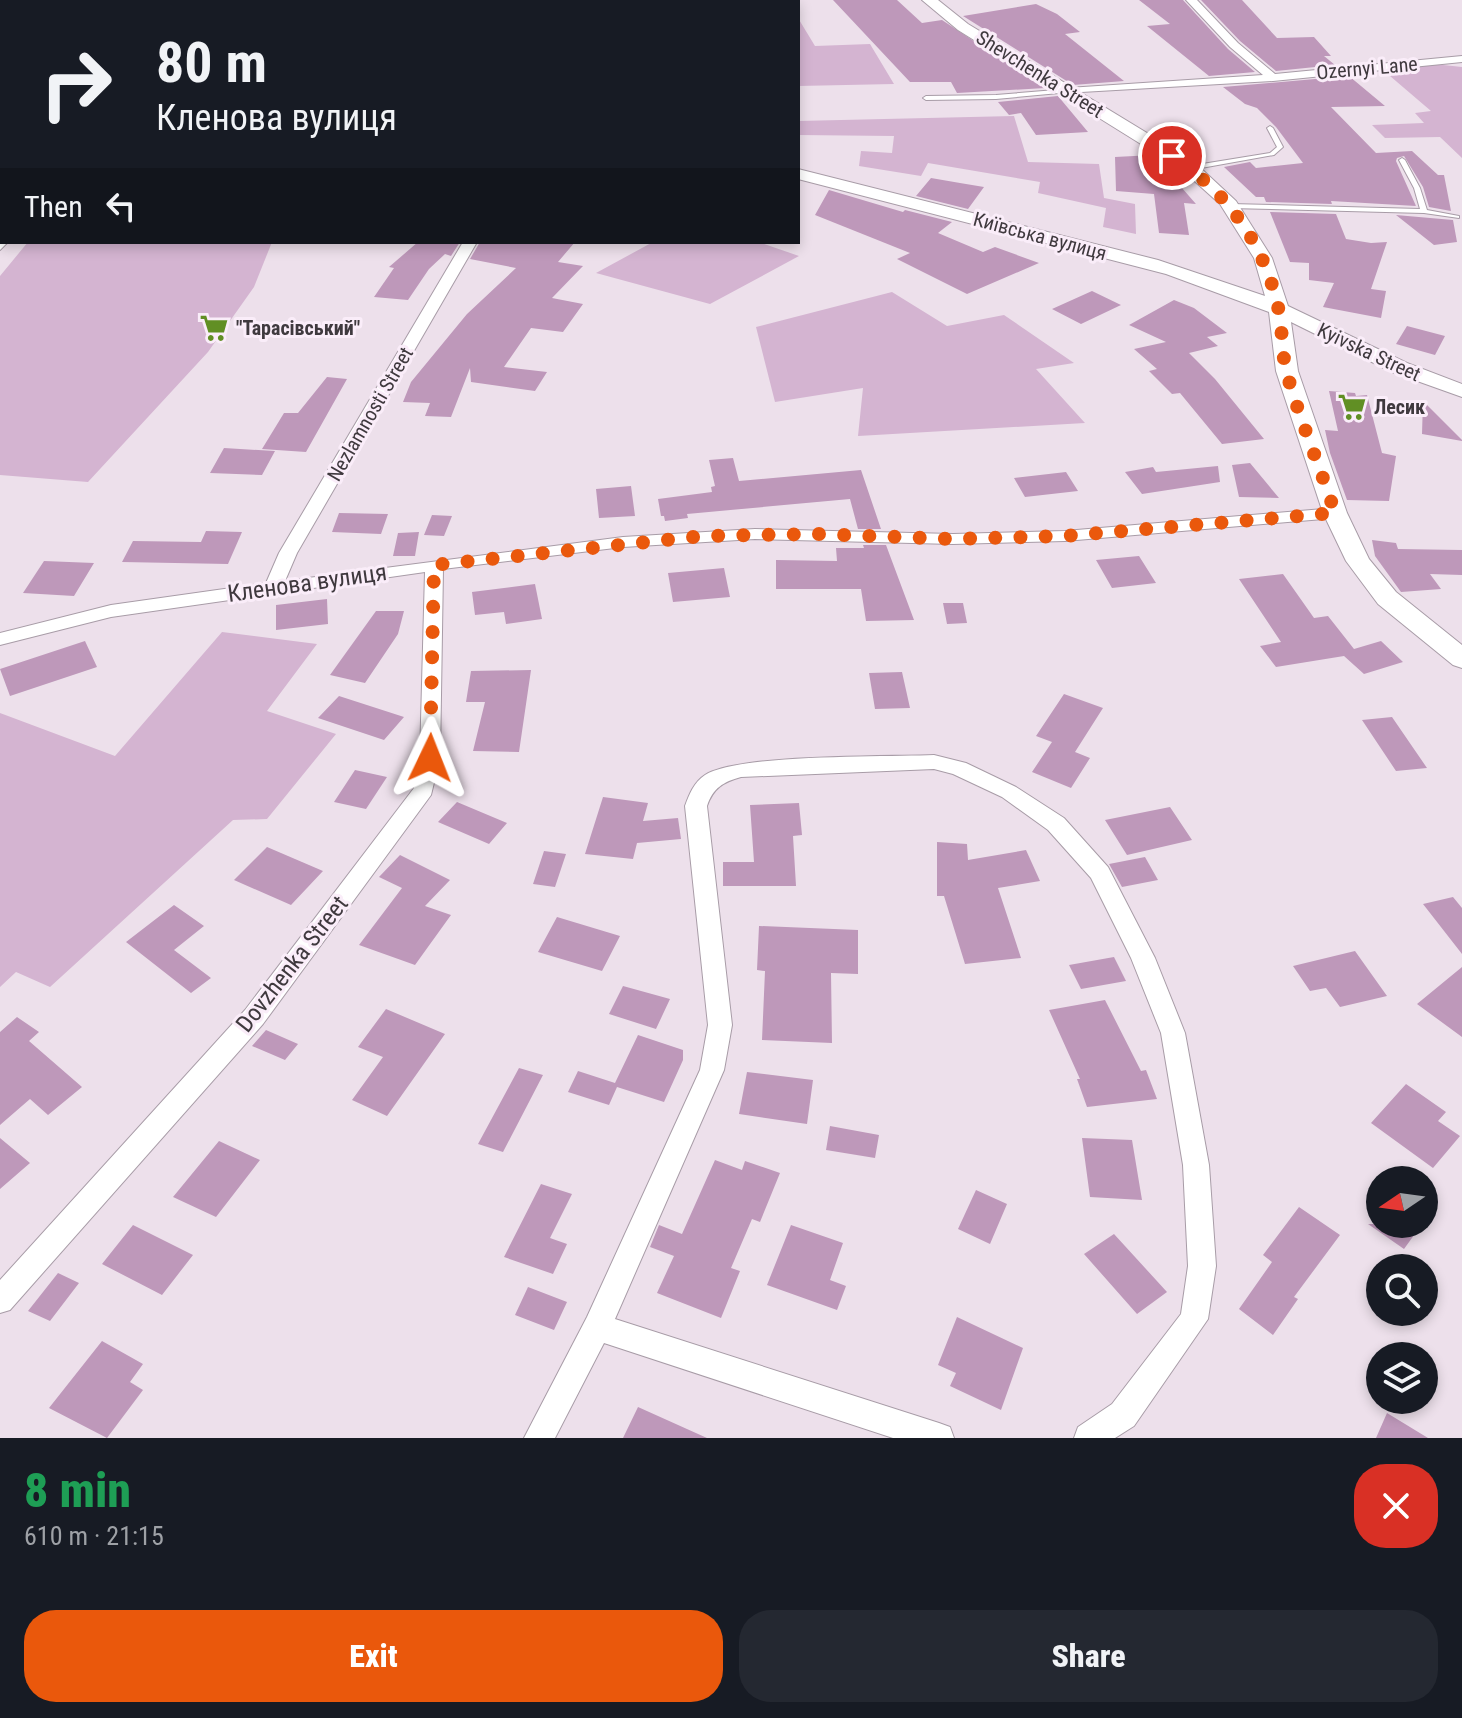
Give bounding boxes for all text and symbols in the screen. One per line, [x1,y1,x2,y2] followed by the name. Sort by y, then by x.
[972,25,1108,123] street label: Shevchenka Street
[156,30,267,96] text: 80 m
[24,32,128,136] icon: right
[1315,52,1419,84] street label: Ozernyi Lane
[156,97,397,139] text: Кленова вулиця
[1138,122,1206,190] pin
[1150,134,1194,178] icon: arrive
[99,184,143,228] icon: left
[24,189,83,224] text: Then
[971,207,1109,265] street label: Київська вулиця
[199,313,229,343] supermarket icon: "Тарасівський"
[236,316,360,340] place label: "Тарасівський"
[1314,318,1425,386] street label: Kyivska Street
[322,343,418,485] street label: Nezlamnosti Street
[1337,392,1367,422] supermarket icon: Лесик
[1374,395,1425,419] place label: Лесик
[226,558,388,608] street label: Кленова вулиця
[388,716,472,800] position arrow
[230,890,354,1038] street label: Dovzhenka Street
[1366,1166,1438,1238] north arrow
[1366,1166,1438,1414] map controls
[1366,1254,1438,1326] button: search
[1366,1342,1438,1414] button: layers
[24,1462,131,1519] text: 8 min
[1354,1464,1438,1548] button: close
[24,1521,164,1551] text: 610 m · 21:15
[24,1610,723,1702] button: Exit
[739,1610,1438,1702] button: Share

